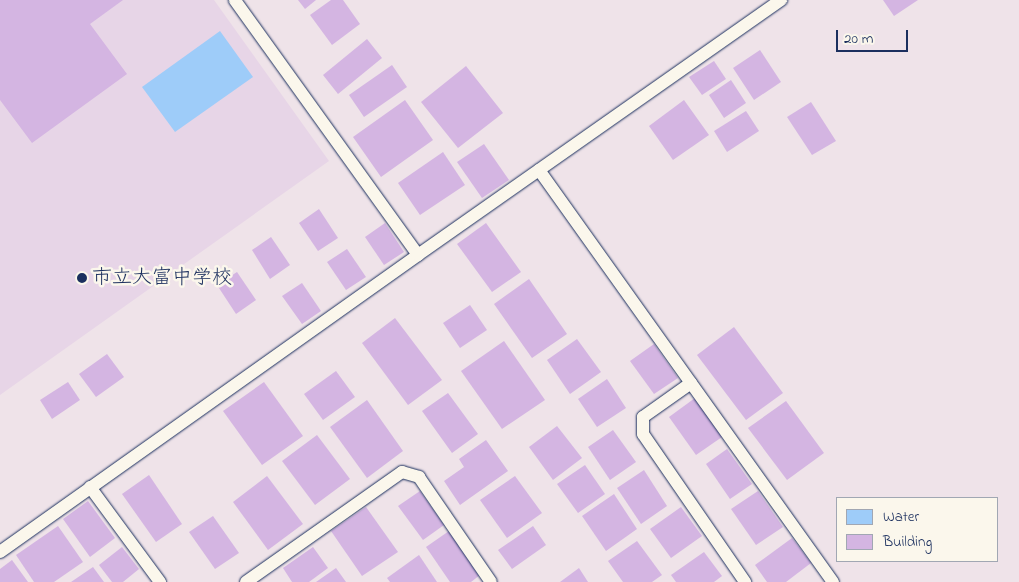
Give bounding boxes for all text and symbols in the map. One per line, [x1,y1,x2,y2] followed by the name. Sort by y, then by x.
[839,20,912,52] scale bar
[844,28,873,50] text: 20 m
[92,266,232,290] place label: 市立大富中学校
[76,272,88,284] marker: 市立大富中学校
[836,497,999,562] legend
[883,506,919,528] text: Water
[883,531,932,553] text: Building

